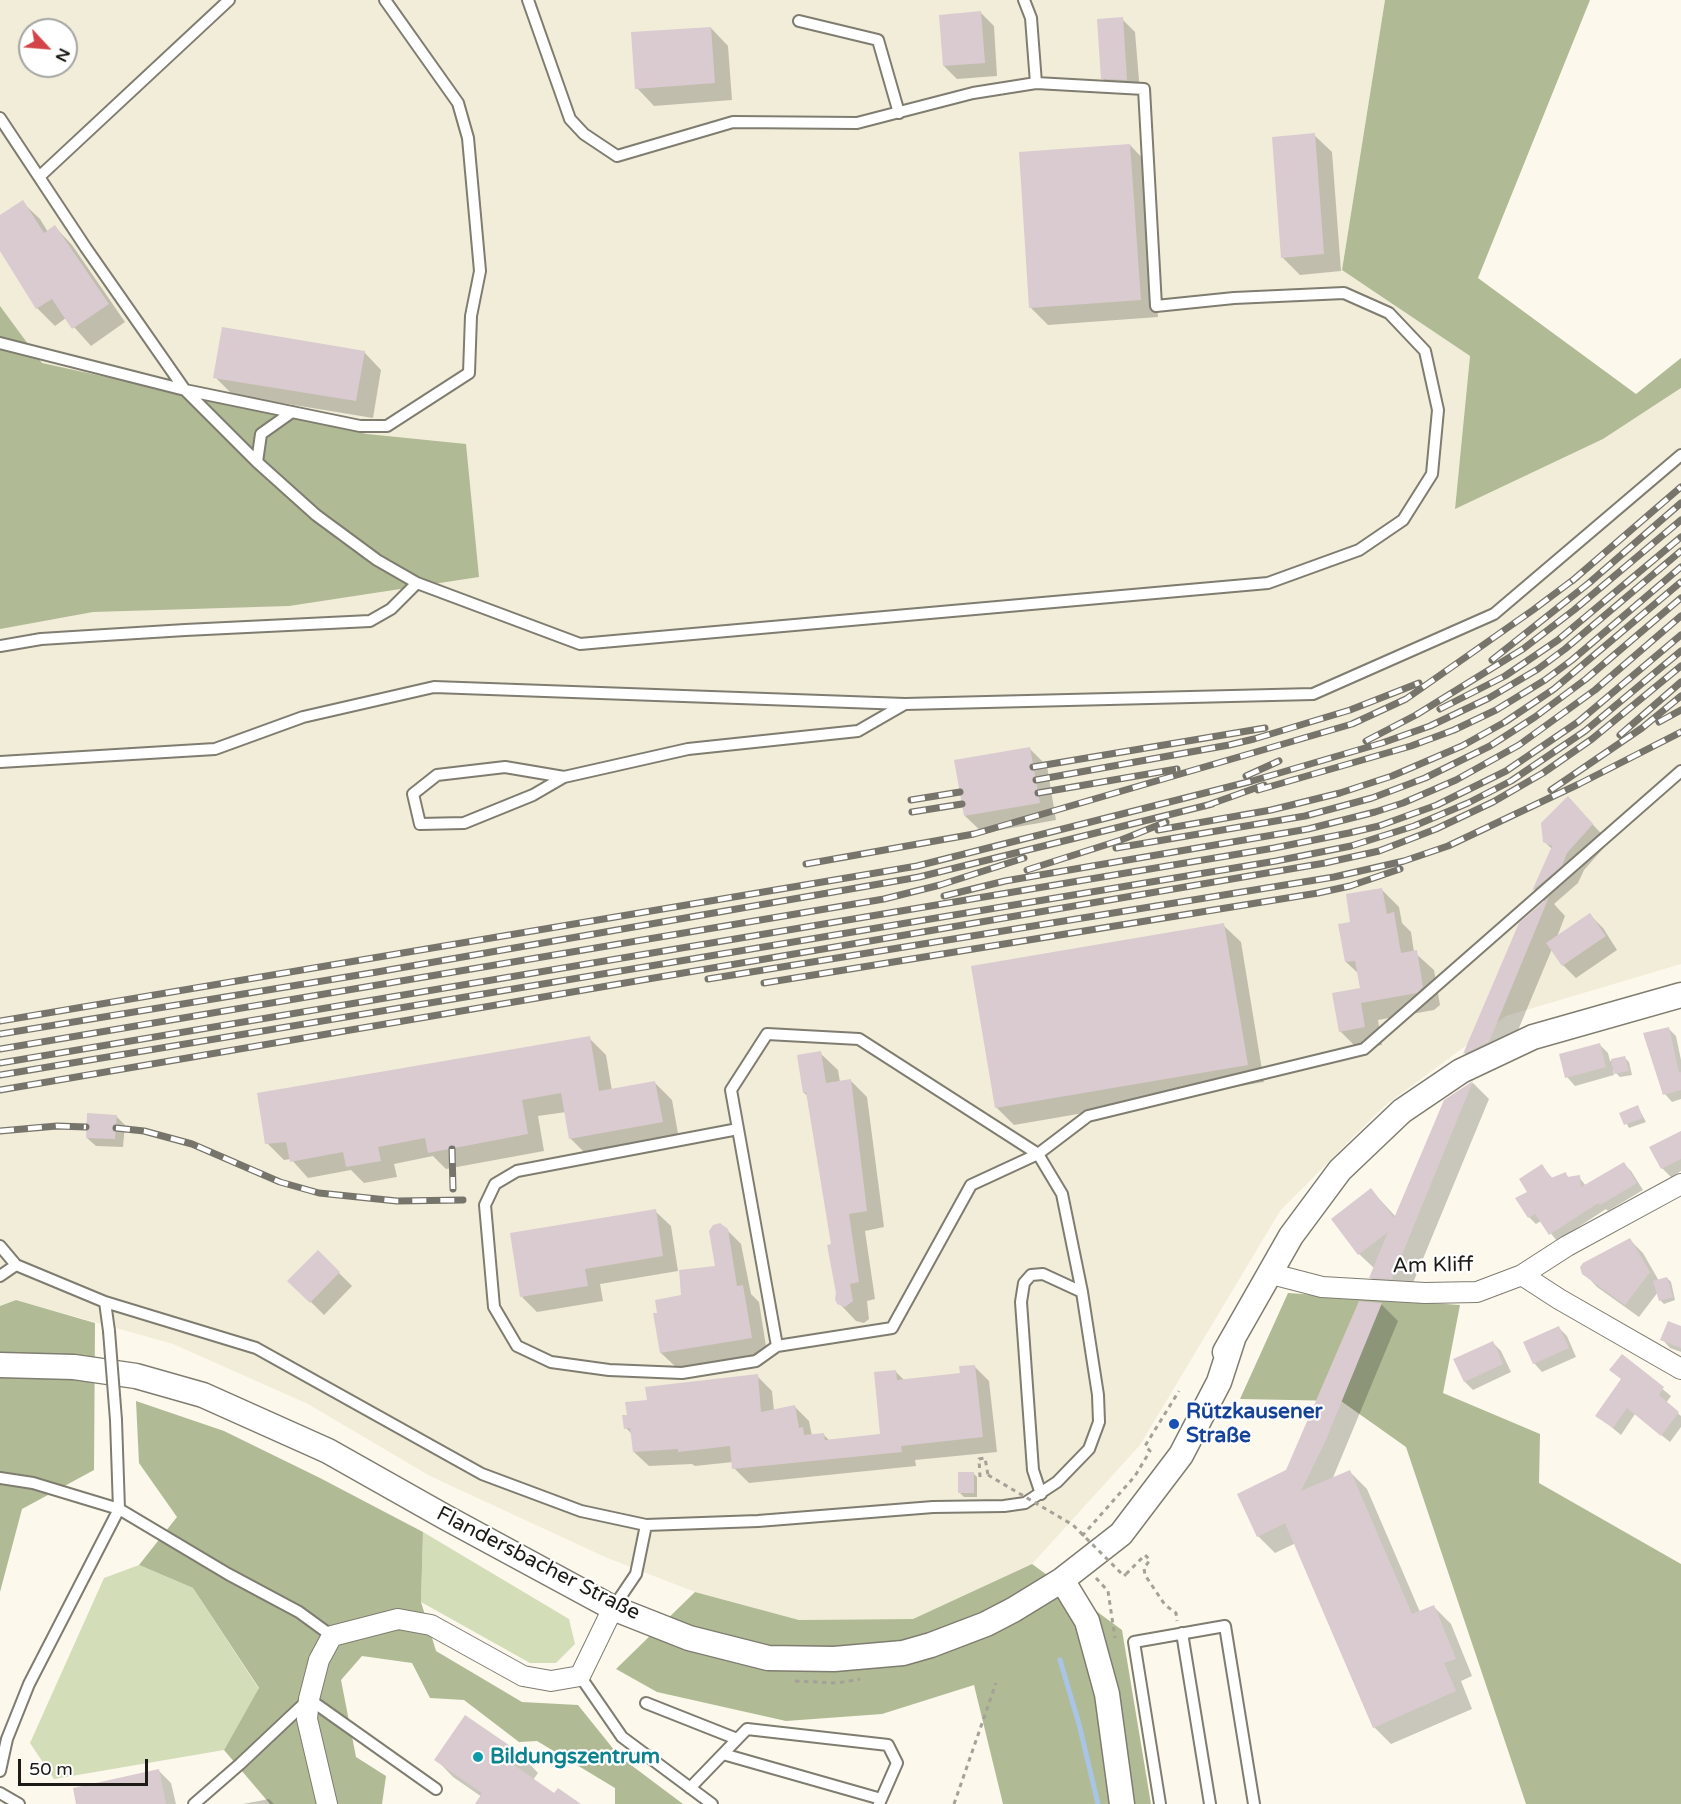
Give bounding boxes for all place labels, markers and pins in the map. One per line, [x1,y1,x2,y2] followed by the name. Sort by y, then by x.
[1186,1399,1323,1449] place label: Rützkausener Straße
[1167,1417,1181,1431] marker: Rützkausener Straße
[490,1744,660,1770] place label: Bildungszentrum
[471,1750,485,1764] marker: Bildungszentrum

